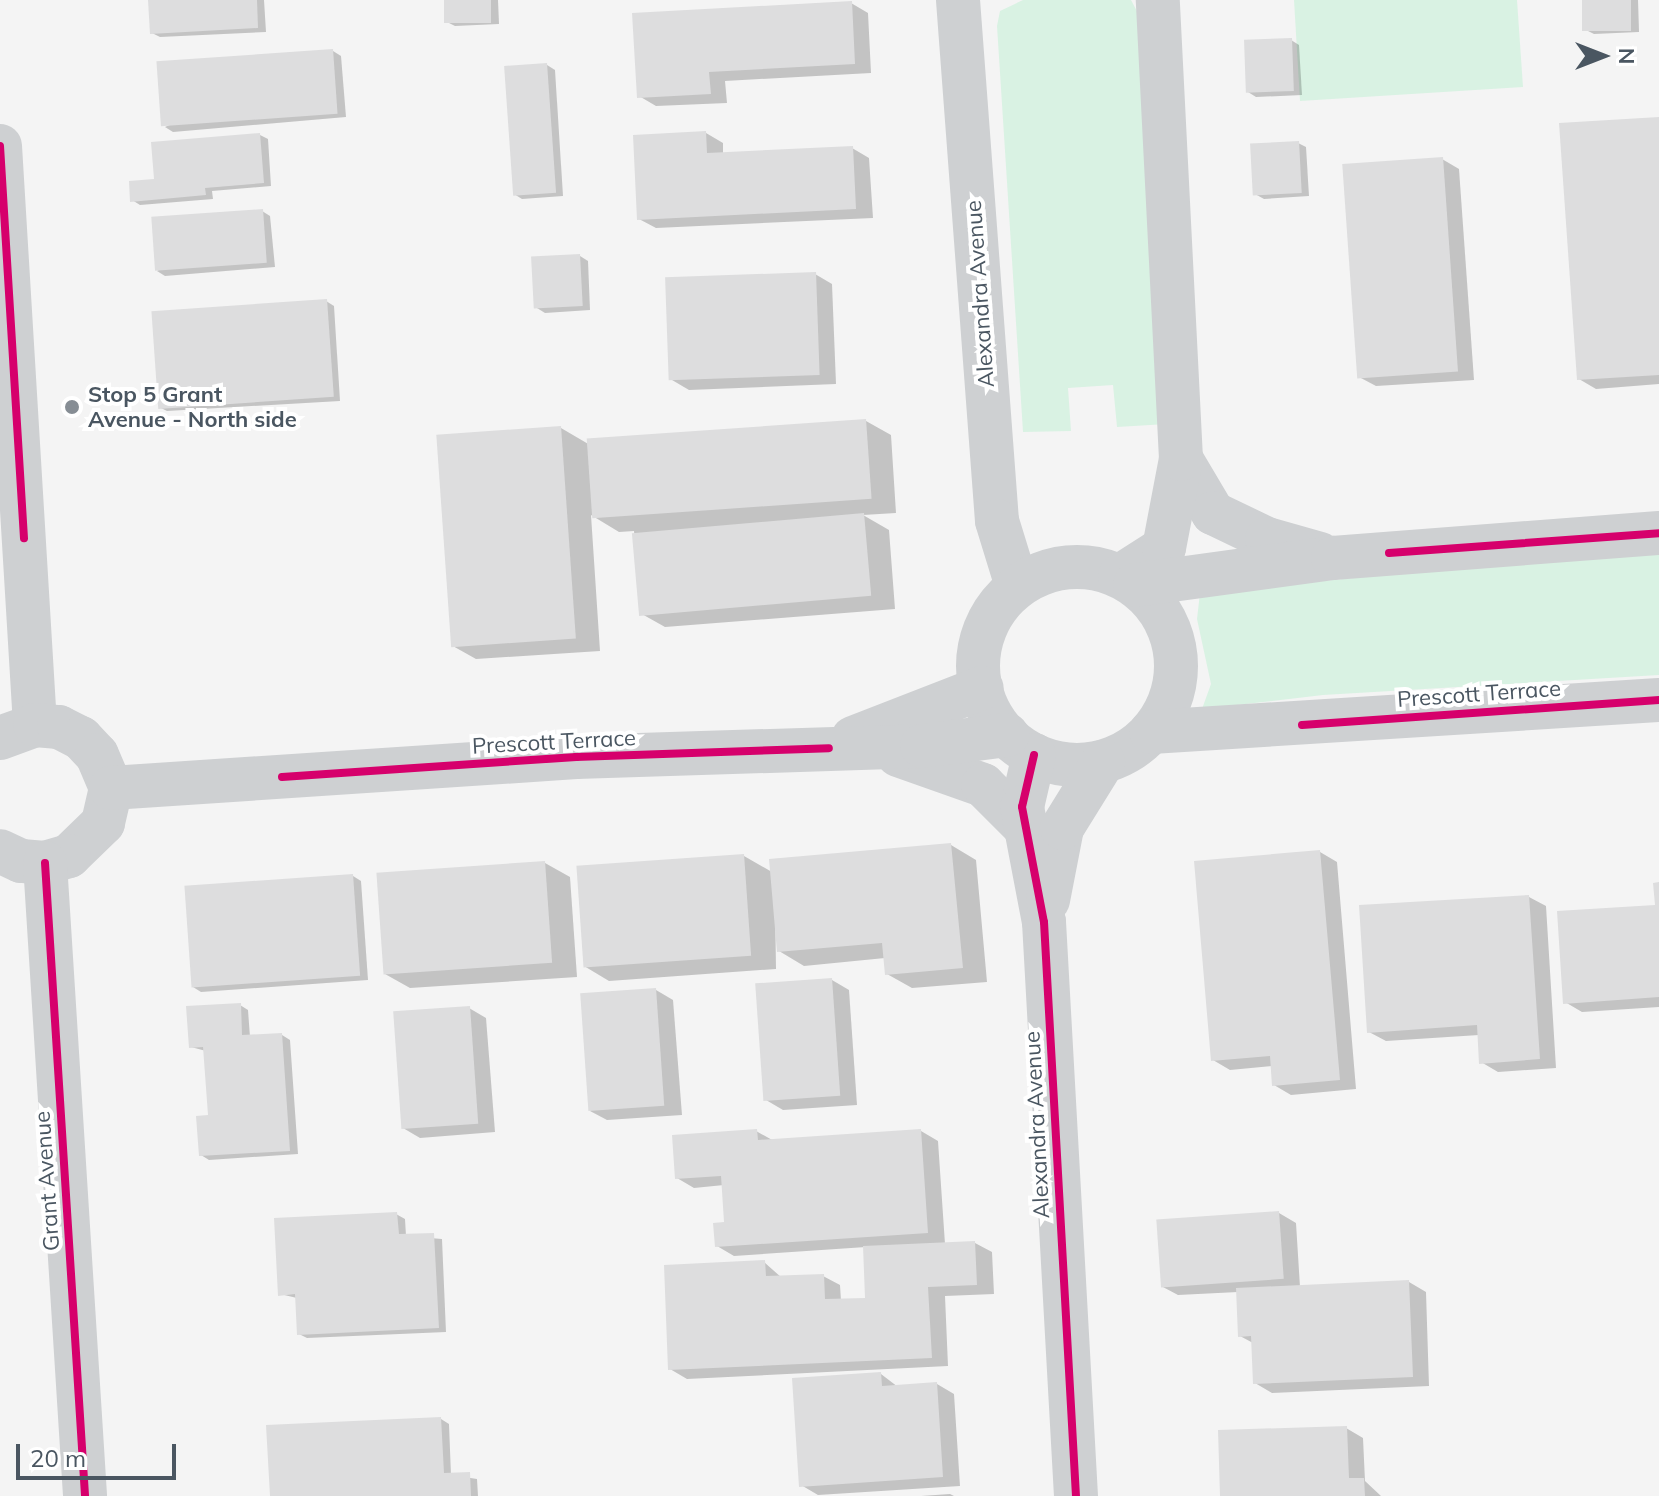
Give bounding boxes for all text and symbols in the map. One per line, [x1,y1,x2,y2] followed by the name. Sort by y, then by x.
[1563,16,1643,96] north arrow
[1613,48,1641,64] text: N
[960,199,1000,389] street label: Alexandra Avenue
[88,381,297,432] place label: Stop 5 Grant Avenue - North side
[63,398,81,416] marker: Stop 5 Grant Avenue - North side
[1396,675,1562,713] street label: Prescott Terrace
[471,725,637,759] street label: Prescott Terrace
[1019,1031,1055,1219] street label: Alexandra Avenue
[29,1110,65,1252] street label: Grant Avenue
[20,1428,180,1478] scale bar
[30,1443,86,1473] text: 20 m

